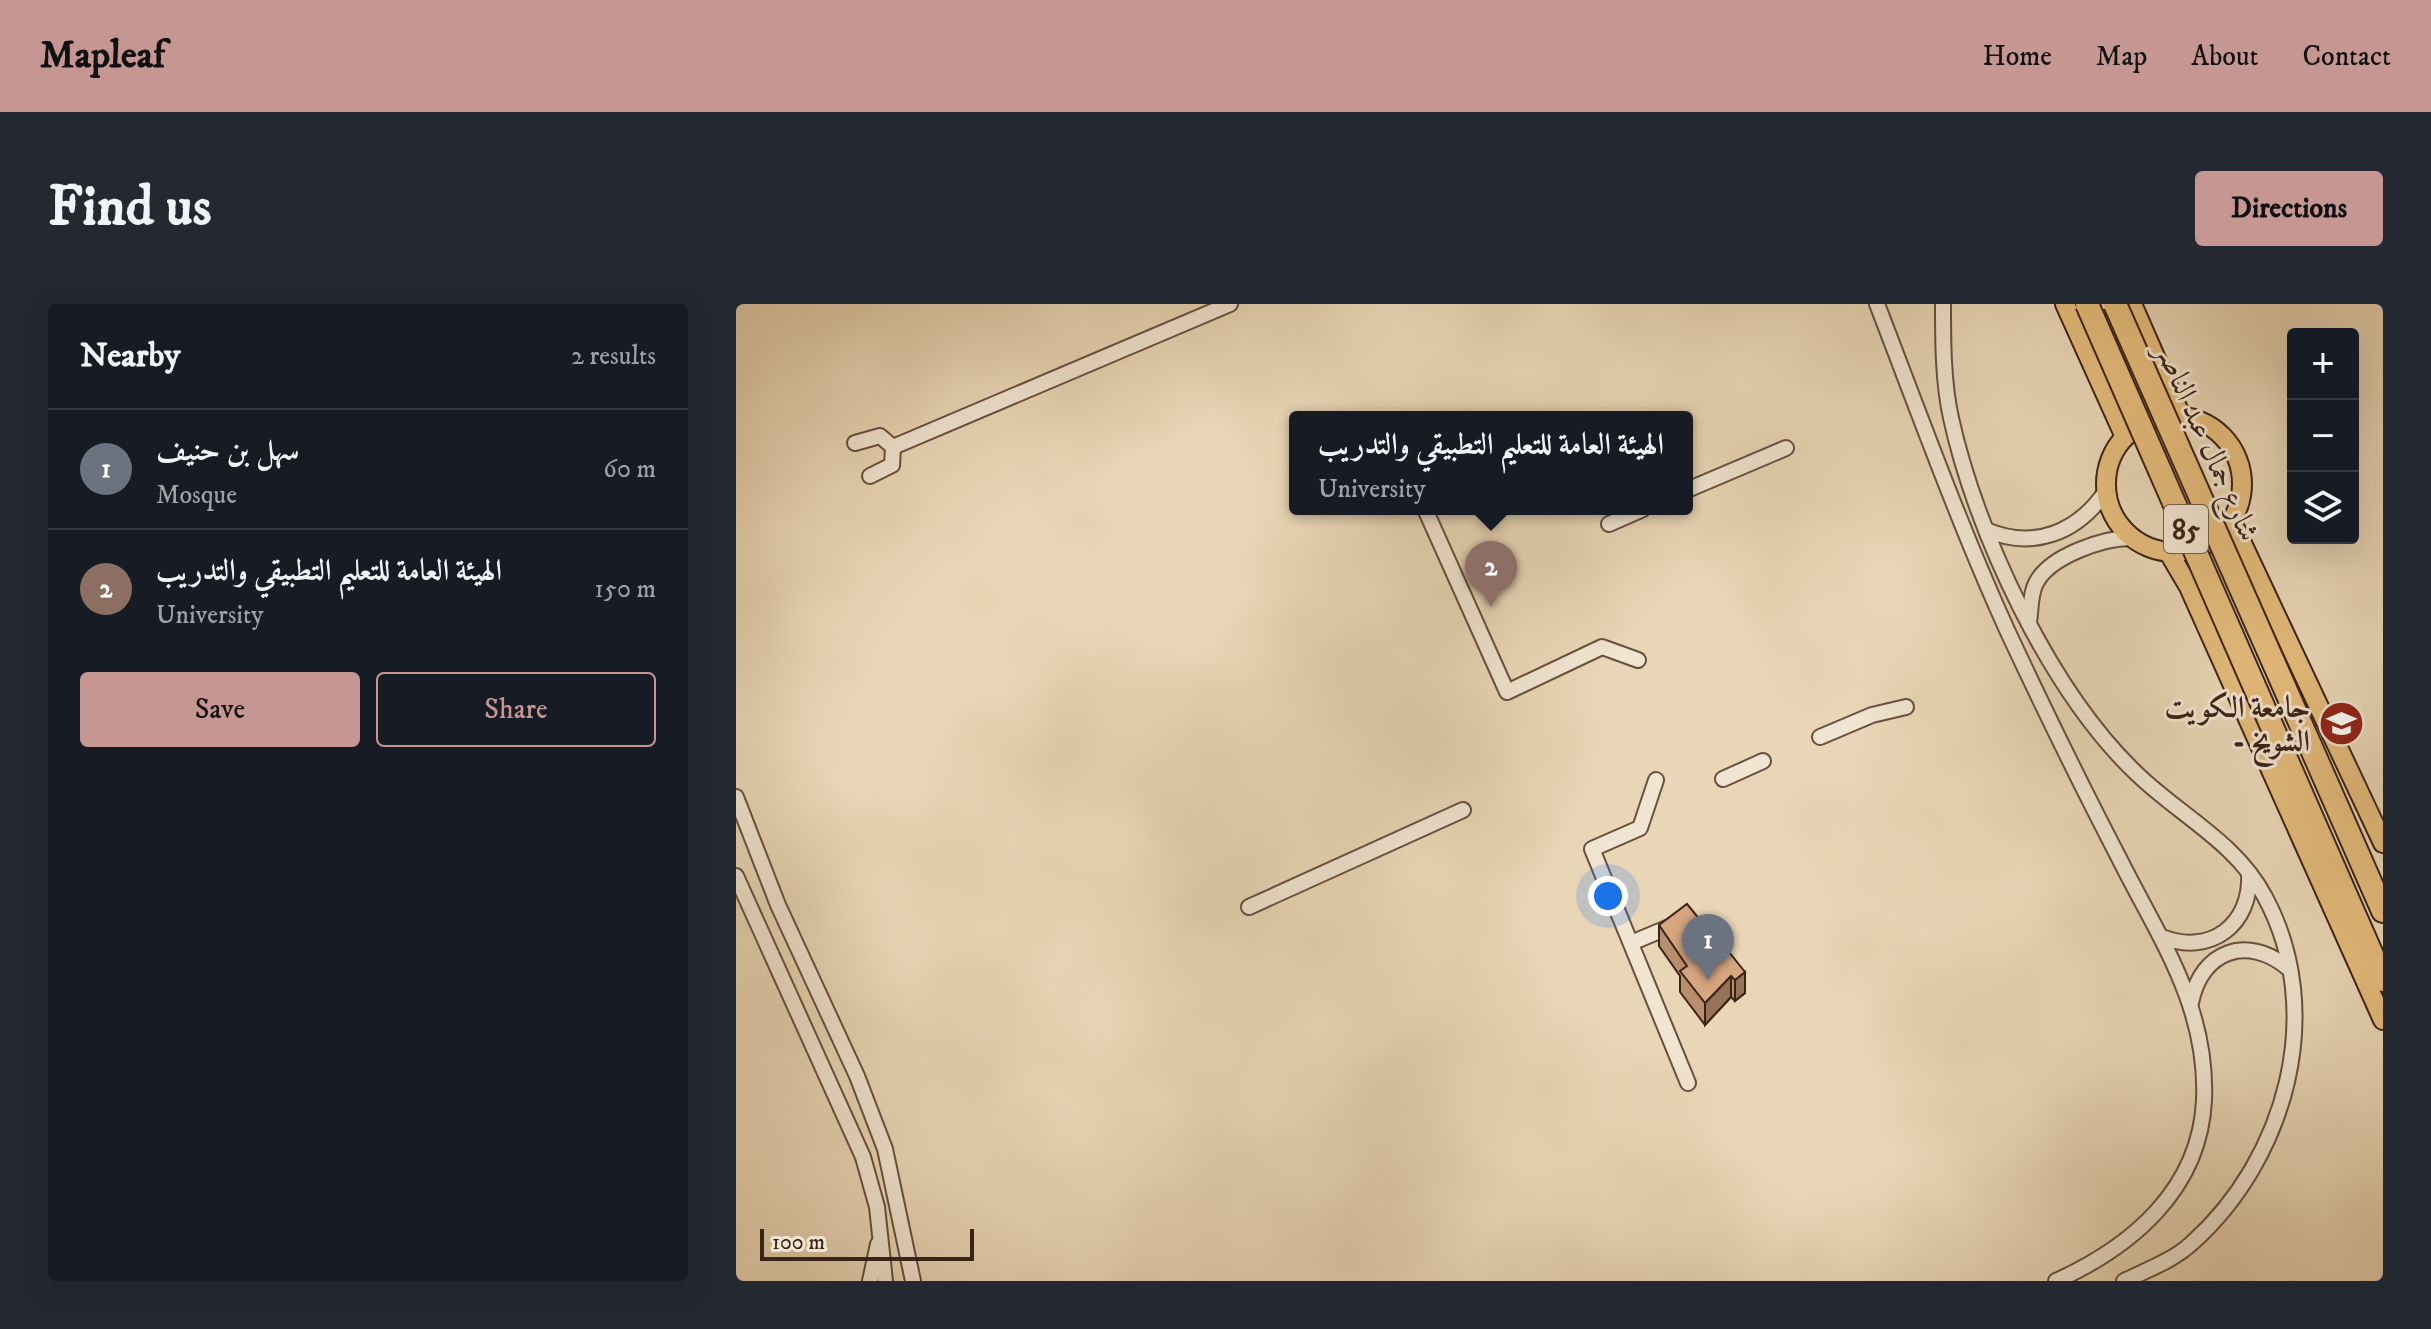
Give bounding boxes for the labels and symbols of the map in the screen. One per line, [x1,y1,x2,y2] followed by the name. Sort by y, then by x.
[2141,335,2267,549] street label: شارع جمال عبد الناصر
[2164,505,2208,553] road number: 85
[1465,541,1517,607] pin: 2
[2165,690,2310,767] place label: جامعة الكويت - الشويخ
[2317,700,2365,748] school or university icon: جامعة الكويت - الشويخ
[1588,876,1628,916] your location
[1682,914,1734,980] pin: 1
[760,1225,974,1261] scale bar

